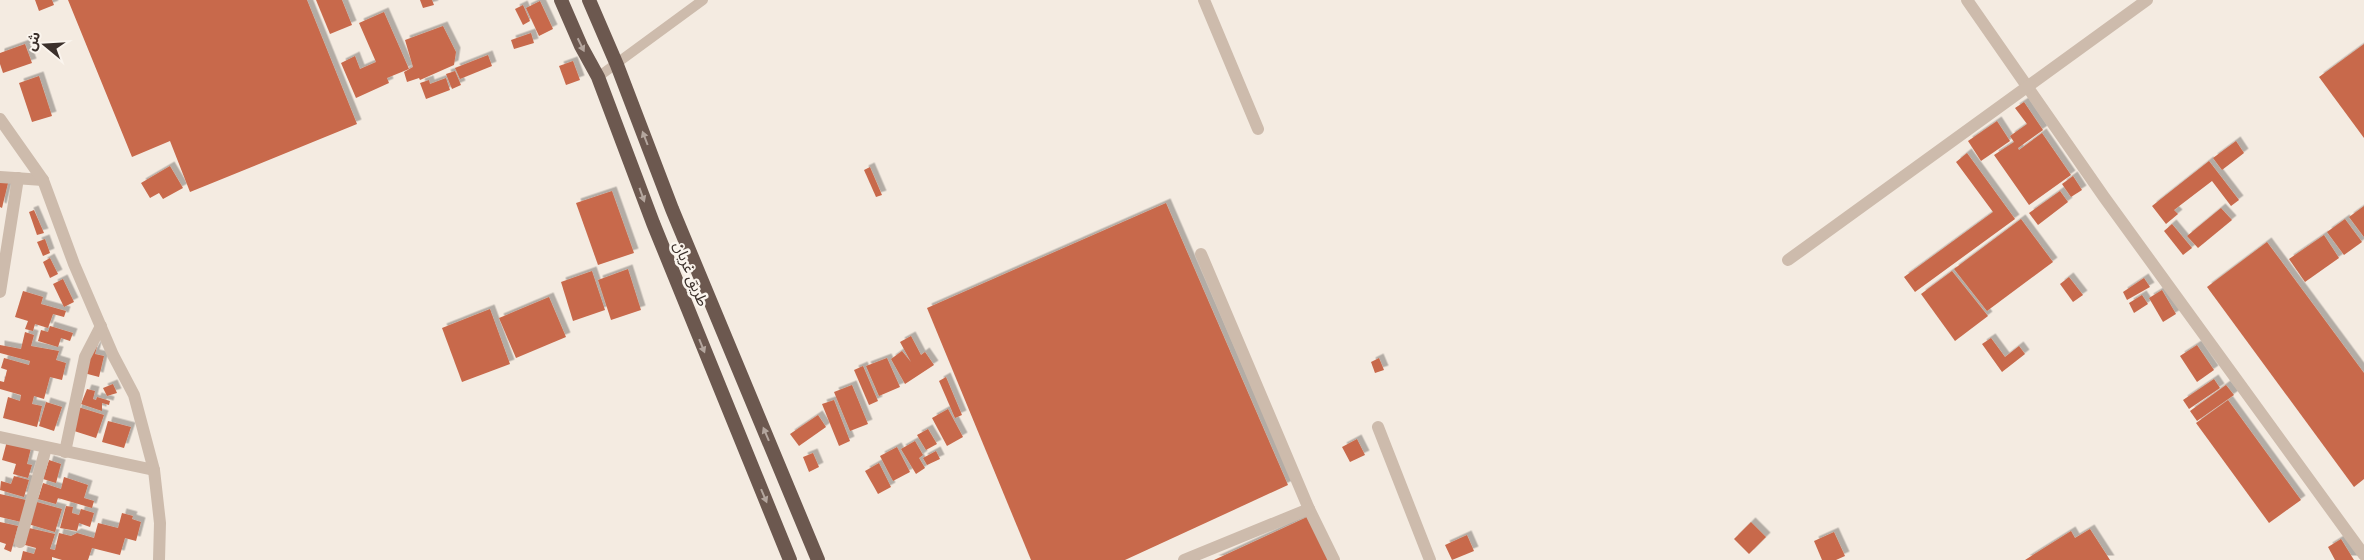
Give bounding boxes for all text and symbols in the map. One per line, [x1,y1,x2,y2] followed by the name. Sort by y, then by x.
[20,20,70,70] north arrow
[22,29,43,53] text: ش
[577,37,585,52] one-way arrow
[641,130,649,145] one-way arrow
[638,188,646,203] one-way arrow
[669,239,712,309] street label: طريق غريان
[699,339,707,353] one-way arrow
[762,427,770,441] one-way arrow
[760,489,768,504] one-way arrow

